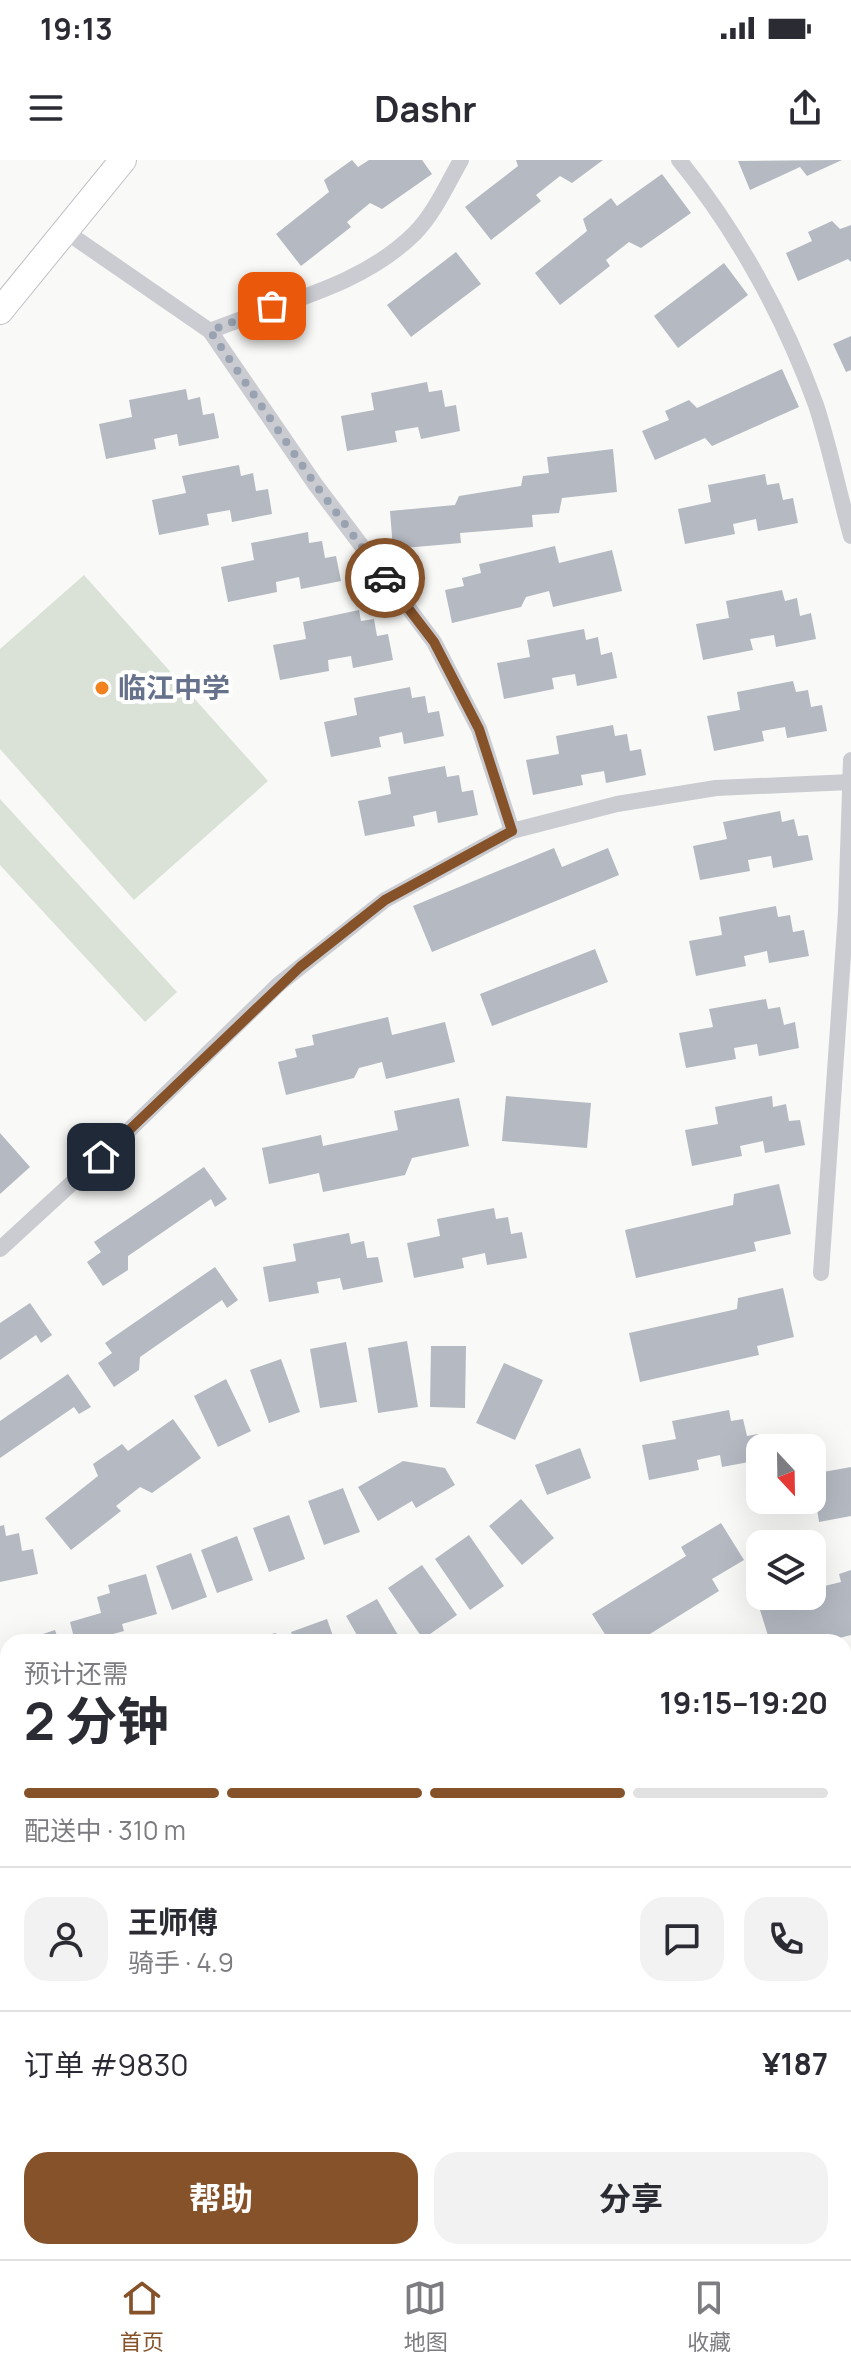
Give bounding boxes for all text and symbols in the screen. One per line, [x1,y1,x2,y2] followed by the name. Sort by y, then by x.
[40,8,113,49] text: 19:13
[374,84,477,133] text: Dashr
[24,86,68,130] icon: menu
[783,86,827,130] icon: share
[238,272,306,340] pin
[250,284,294,328] icon: bag
[345,538,425,618] courier
[363,556,407,600] icon: car
[118,668,230,706] place label: 临江中学
[93,679,111,697] marker: 临江中学
[67,1123,135,1191] pin
[79,1135,123,1179] icon: home
[746,1434,826,1514] north arrow
[746,1434,826,1610] map controls
[746,1530,826,1610] button: layers
[24,1655,128,1691] text: 预计还需
[660,1682,828,1723] text: 19:15–19:20
[24,1685,169,1756] text: 2 分钟
[24,1812,186,1848] text: 配送中 · 310 m
[24,1897,108,1981] button: person
[640,1897,724,1981] button: chat
[744,1897,828,1981] button: phone
[128,1901,218,1942] text: 王师傅
[128,1944,234,1980] text: 骑手 · 4.9
[762,2043,828,2084] text: ¥187
[24,2044,189,2085] text: 订单 #9830
[24,2152,418,2244] button: 帮助
[434,2152,828,2244] button: 分享
[120,2276,164,2357] tab: 首页
[403,2276,447,2357] tab: 地图
[687,2276,731,2357] tab: 收藏

